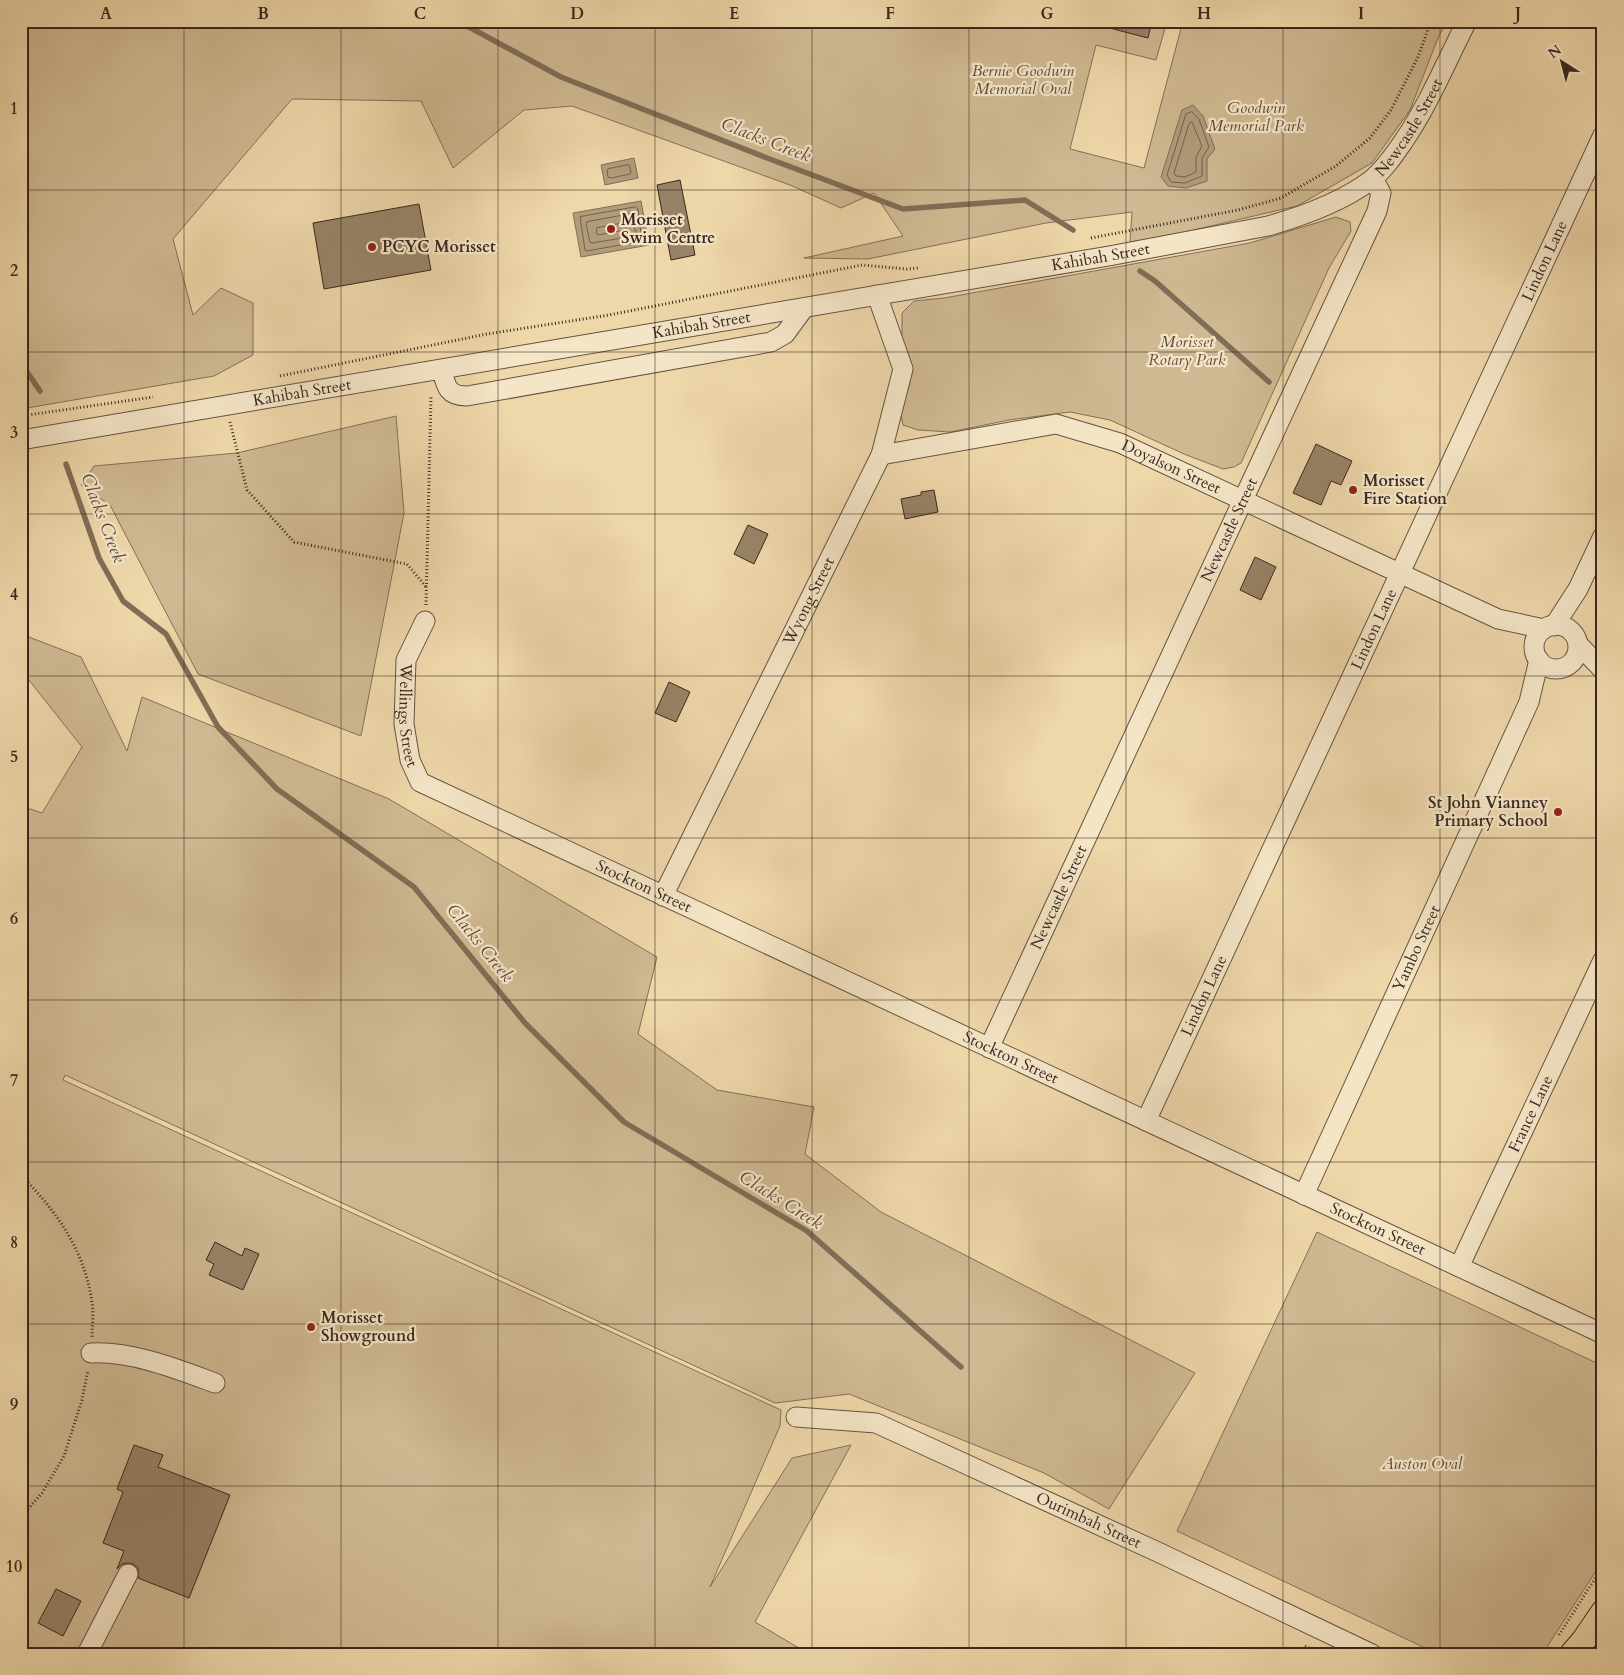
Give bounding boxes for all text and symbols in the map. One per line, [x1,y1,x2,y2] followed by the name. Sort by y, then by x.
[100,3,112,25] text: A
[257,3,269,25] text: B
[414,3,426,25] text: C
[570,3,584,25] text: D
[729,3,739,25] text: E
[885,3,895,25] text: F
[1040,3,1054,25] text: G
[1197,3,1211,25] text: H
[1358,3,1364,25] text: I
[1513,3,1521,25] text: J
[1536,38,1586,88] north arrow
[1544,41,1565,63] text: N
[972,60,1074,100] park label: Bernie Goodwin Memorial Oval
[1370,75,1448,182] street label: Newcastle Street
[1208,97,1304,137] park label: Goodwin Memorial Park
[10,98,18,120] text: 1
[718,111,815,169] water label: Clacks Creek
[621,209,715,249] place label: Morisset Swim Centre
[1516,217,1573,305] street label: Lindon Lane
[605,223,617,235] marker: Morisset Swim Centre
[382,236,496,258] place label: PCYC Morisset
[1050,238,1151,277] street label: Kahibah Street
[366,241,378,253] marker: PCYC Morisset
[10,260,18,282] text: 2
[651,306,752,344] street label: Kahibah Street
[1148,331,1226,371] park label: Morisset Rotary Park
[251,373,353,412] street label: Kahibah Street
[10,422,18,444] text: 3
[1118,434,1224,499] street label: Doyalson Street
[74,470,132,567] water label: Clacks Creek
[1363,470,1448,510] place label: Morisset Fire Station
[1195,474,1263,586] street label: Newcastle Street
[1347,484,1359,496] marker: Morisset Fire Station
[777,553,840,650] street label: Wyong Street
[10,584,18,606] text: 4
[1346,585,1402,673] street label: Lindon Lane
[393,662,423,771] street label: Wellings Street
[10,746,18,768] text: 5
[1428,792,1548,832] place label: St John Vianney Primary School
[1552,806,1564,818] marker: St John Vianney Primary School
[1025,842,1092,953] street label: Newcastle Street
[592,855,695,918] street label: Stockton Street
[441,899,519,988] water label: Clacks Creek
[1387,902,1446,995] street label: Yambo Street
[10,908,18,930] text: 6
[1176,952,1232,1040] street label: Lindon Lane
[959,1026,1062,1089] street label: Stockton Street
[10,1070,18,1092] text: 7
[1503,1072,1558,1156] street label: France Lane
[734,1164,828,1236] water label: Clacks Creek
[1326,1197,1429,1261] street label: Stockton Street
[10,1232,18,1254] text: 8
[321,1307,415,1347] place label: Morisset Showground
[305,1321,317,1333] marker: Morisset Showground
[10,1394,18,1416] text: 9
[1381,1453,1463,1475] park label: Auston Oval
[1032,1487,1145,1554] street label: Ourimbah Street
[6,1556,22,1578] text: 10

